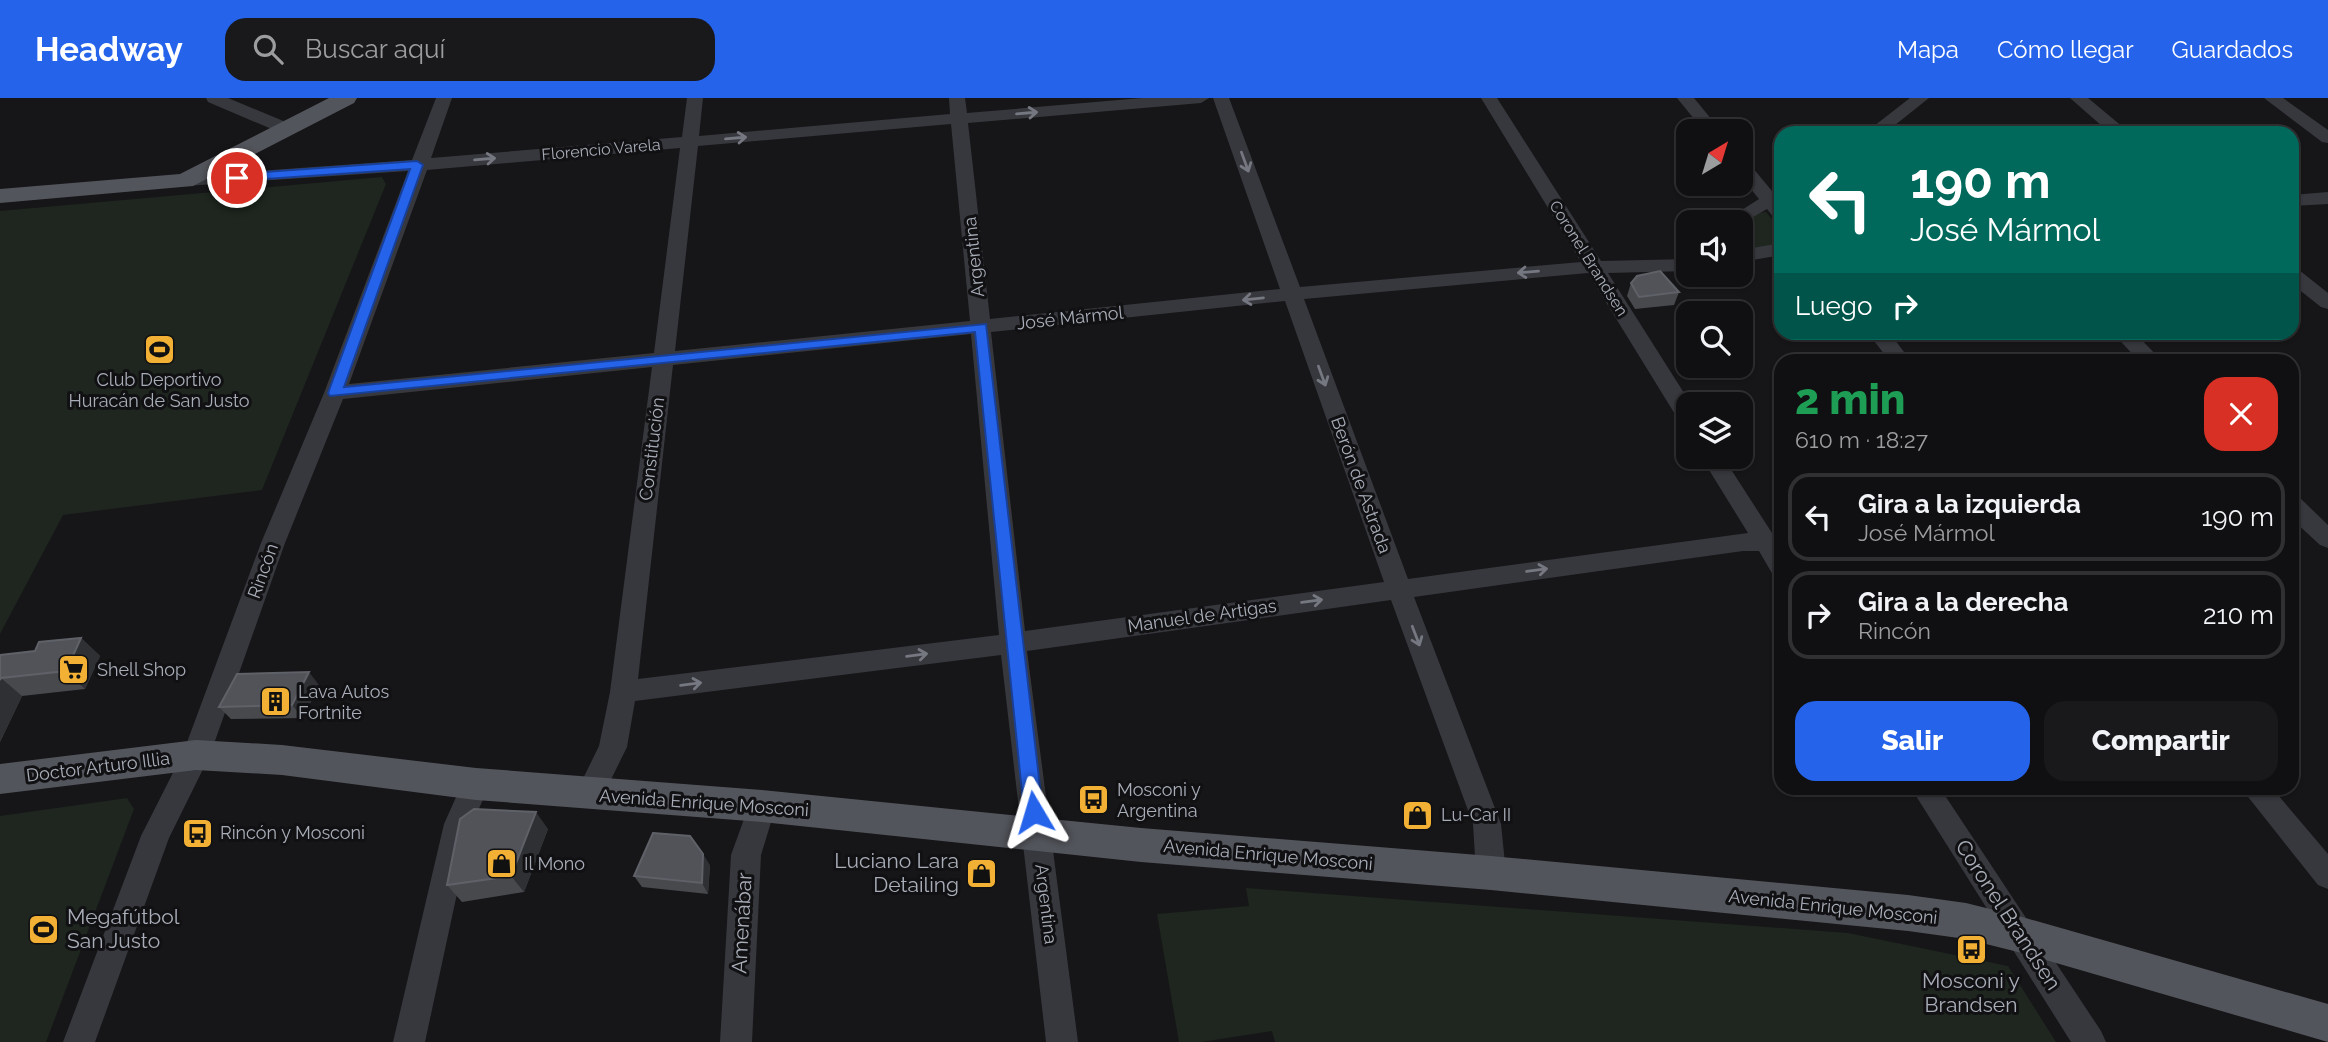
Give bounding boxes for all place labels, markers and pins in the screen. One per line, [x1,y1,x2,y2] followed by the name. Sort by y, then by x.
[207,148,267,208] pin
[142,333,176,367] sports icon: Club Deportivo Huracán de San Justo
[68,369,250,411] place label: Club Deportivo Huracán de San Justo
[57,653,91,687] supermarket icon: Shell Shop
[97,659,186,680] place label: Shell Shop
[298,681,389,723] place label: Lava Autos Fortnite
[258,685,292,719] building icon: Lava Autos Fortnite
[1117,779,1201,821] place label: Mosconi y Argentina
[1077,783,1111,817] bus stop icon: Mosconi y Argentina
[1401,798,1435,832] shop icon: Lu-Car II
[1441,804,1511,825] place label: Lu-Car II
[180,816,214,850] bus stop icon: Rincón y Mosconi
[220,822,365,843] place label: Rincón y Mosconi
[484,847,518,881] shop icon: Il Mono
[834,848,959,897] place label: Luciano Lara Detailing
[524,853,585,874] place label: Il Mono
[965,856,999,890] shop icon: Luciano Lara Detailing
[67,904,180,953] place label: Megafútbol San Justo
[27,912,61,946] sports icon: Megafútbol San Justo
[1954,932,1988,966] bus stop icon: Mosconi y Brandsen
[1922,968,2020,1017] place label: Mosconi y Brandsen

